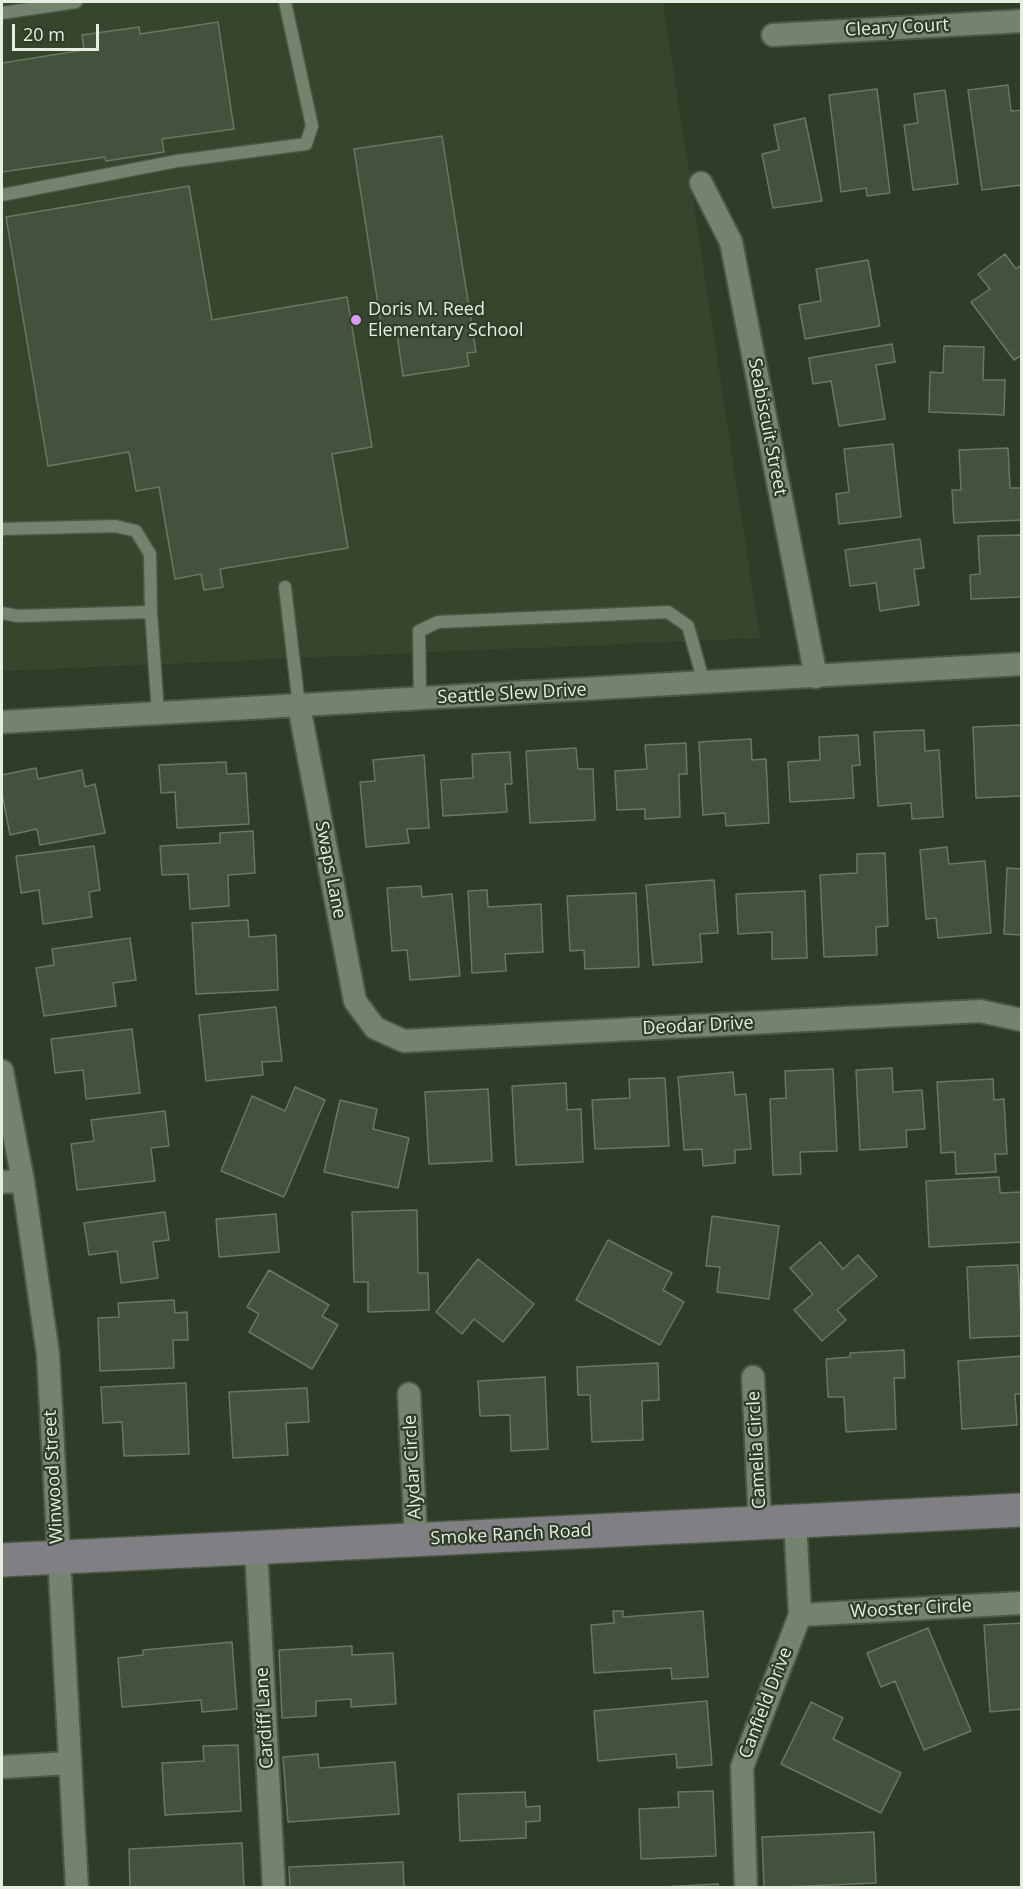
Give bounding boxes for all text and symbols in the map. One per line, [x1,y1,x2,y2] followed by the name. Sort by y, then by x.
[15,12,102,50] scale bar
[844,14,950,42] street label: Cleary Court
[23,22,65,46] text: 20 m
[368,299,524,342] place label: Doris M. Reed Elementary School
[349,313,363,327] marker: Doris M. Reed Elementary School
[743,356,791,498] street label: Seabiscuit Street
[437,679,587,709] street label: Seattle Slew Drive
[310,820,350,920] street label: Swaps Lane
[642,1012,754,1040] street label: Deodar Drive
[743,1390,771,1510] street label: Camelia Circle
[40,1410,68,1544] street label: Winwood Street
[399,1414,427,1520] street label: Alydar Circle
[430,1520,592,1550] street label: Smoke Ranch Road
[850,1595,972,1623] street label: Wooster Circle
[735,1644,797,1762] street label: Canfield Drive
[252,1667,278,1769] street label: Cardiff Lane

